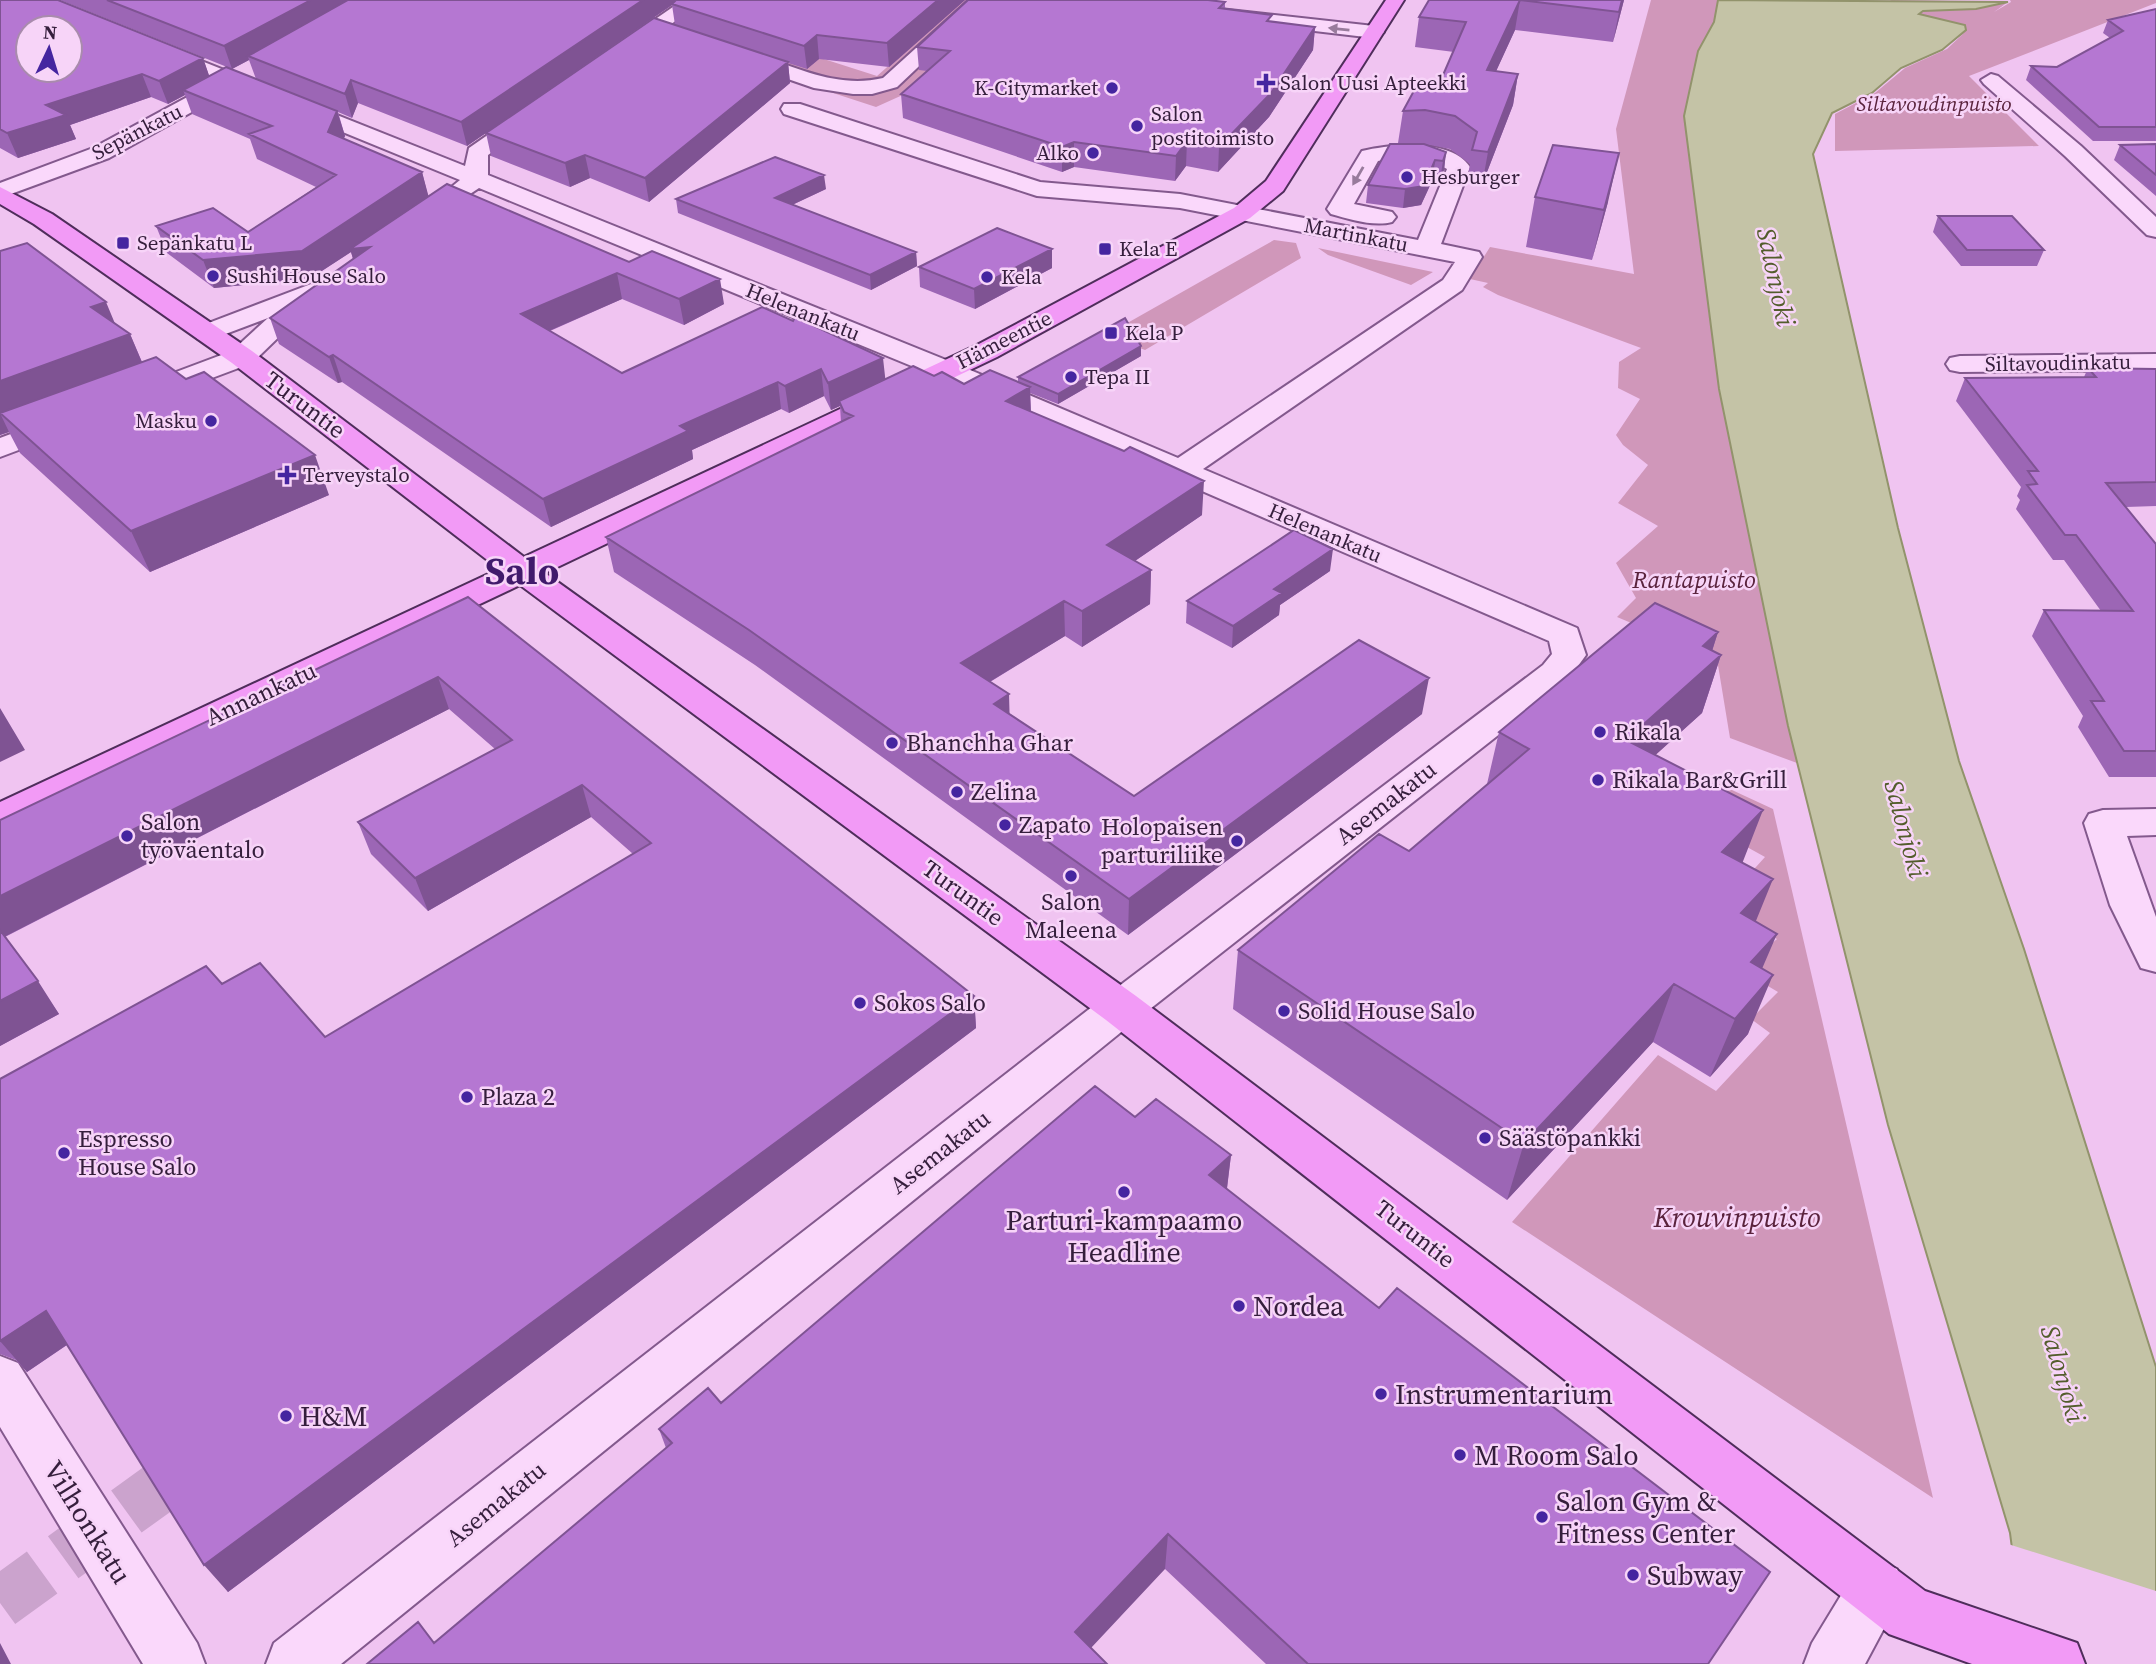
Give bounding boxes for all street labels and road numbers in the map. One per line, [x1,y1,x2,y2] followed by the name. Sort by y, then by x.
[87,96,187,167] street label: Sepänkatu
[1302,210,1411,259] street label: Martinkatu
[742,275,865,348] street label: Helenankatu
[951,303,1056,376] street label: Hämeentie
[1985,347,2131,378] street label: Siltavoudinkatu
[258,363,353,446] street label: Turuntie
[1264,496,1387,570] street label: Helenankatu
[200,653,322,734] street label: Annankatu
[1328,753,1443,852] street label: Asemakatu
[916,852,1011,933] street label: Turuntie
[882,1102,997,1201] street label: Asemakatu
[1368,1192,1462,1275] street label: Turuntie
[35,1453,141,1591] street label: Vilhonkatu
[439,1453,553,1554] street label: Asemakatu

